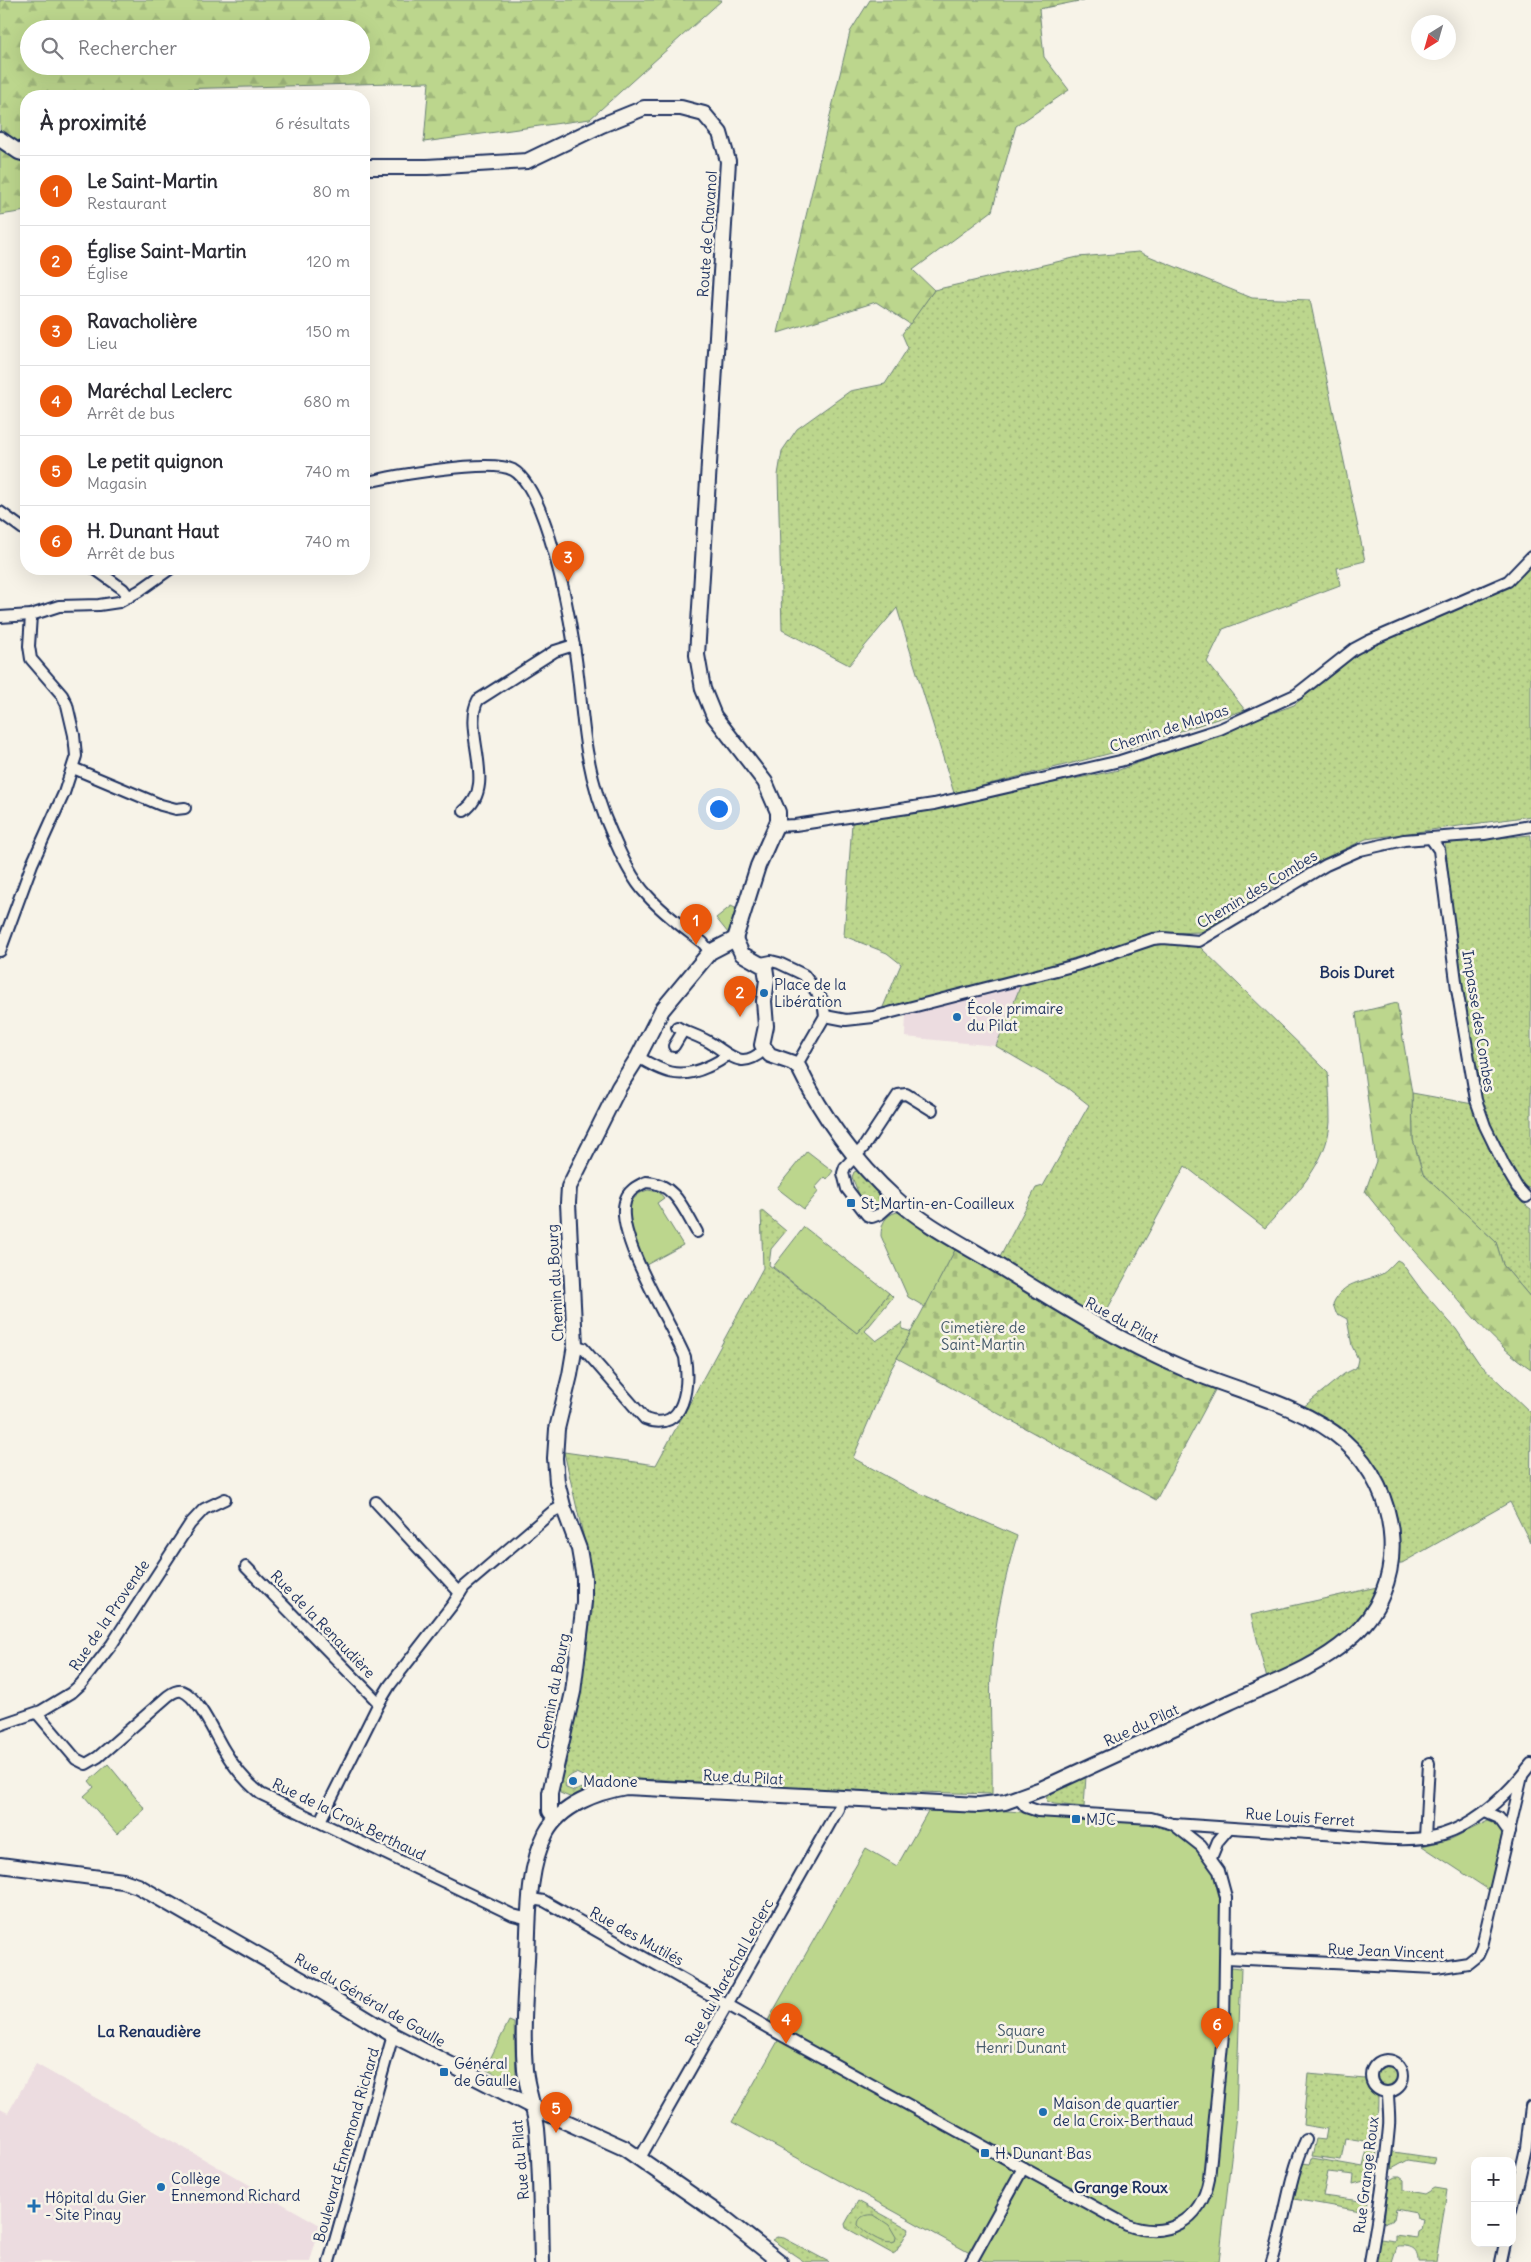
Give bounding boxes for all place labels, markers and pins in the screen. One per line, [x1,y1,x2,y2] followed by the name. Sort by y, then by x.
[552,541,584,582] pin: 3
[680,904,712,945] pin: 1
[774,975,847,1011] place label: Place de la Libération
[724,976,756,1017] pin: 2
[758,987,770,999] marker: Place de la Libération
[967,999,1063,1035] place label: École primaire du Pilat
[951,1011,963,1023] marker: École primaire du Pilat
[861,1194,1015,1213] place label: St-Martin-en-Coailleux
[845,1197,857,1209] marker: St-Martin-en-Coailleux
[583,1772,638,1791] place label: Madone
[567,1775,579,1787] marker: Madone
[1086,1810,1116,1829] place label: MJC
[1070,1813,1082,1825] marker: MJC
[770,2003,802,2044] pin: 4
[1201,2008,1233,2049] pin: 6
[454,2054,517,2090] place label: Général de Gaulle
[438,2066,450,2078] marker: Général de Gaulle
[540,2092,572,2133] pin: 5
[1053,2094,1194,2130] place label: Maison de quartier de la Croix-Berthaud
[1037,2106,1049,2118] marker: Maison de quartier de la Croix-Berthaud
[995,2144,1092,2163] place label: H. Dunant Bas
[979,2147,991,2159] marker: H. Dunant Bas
[171,2169,301,2205] place label: Collège Ennemond Richard
[155,2181,167,2193] marker: Collège Ennemond Richard
[45,2188,146,2224] place label: Hôpital du Gier - Site Pinay
[27,2199,41,2213] marker: Hôpital du Gier - Site Pinay

